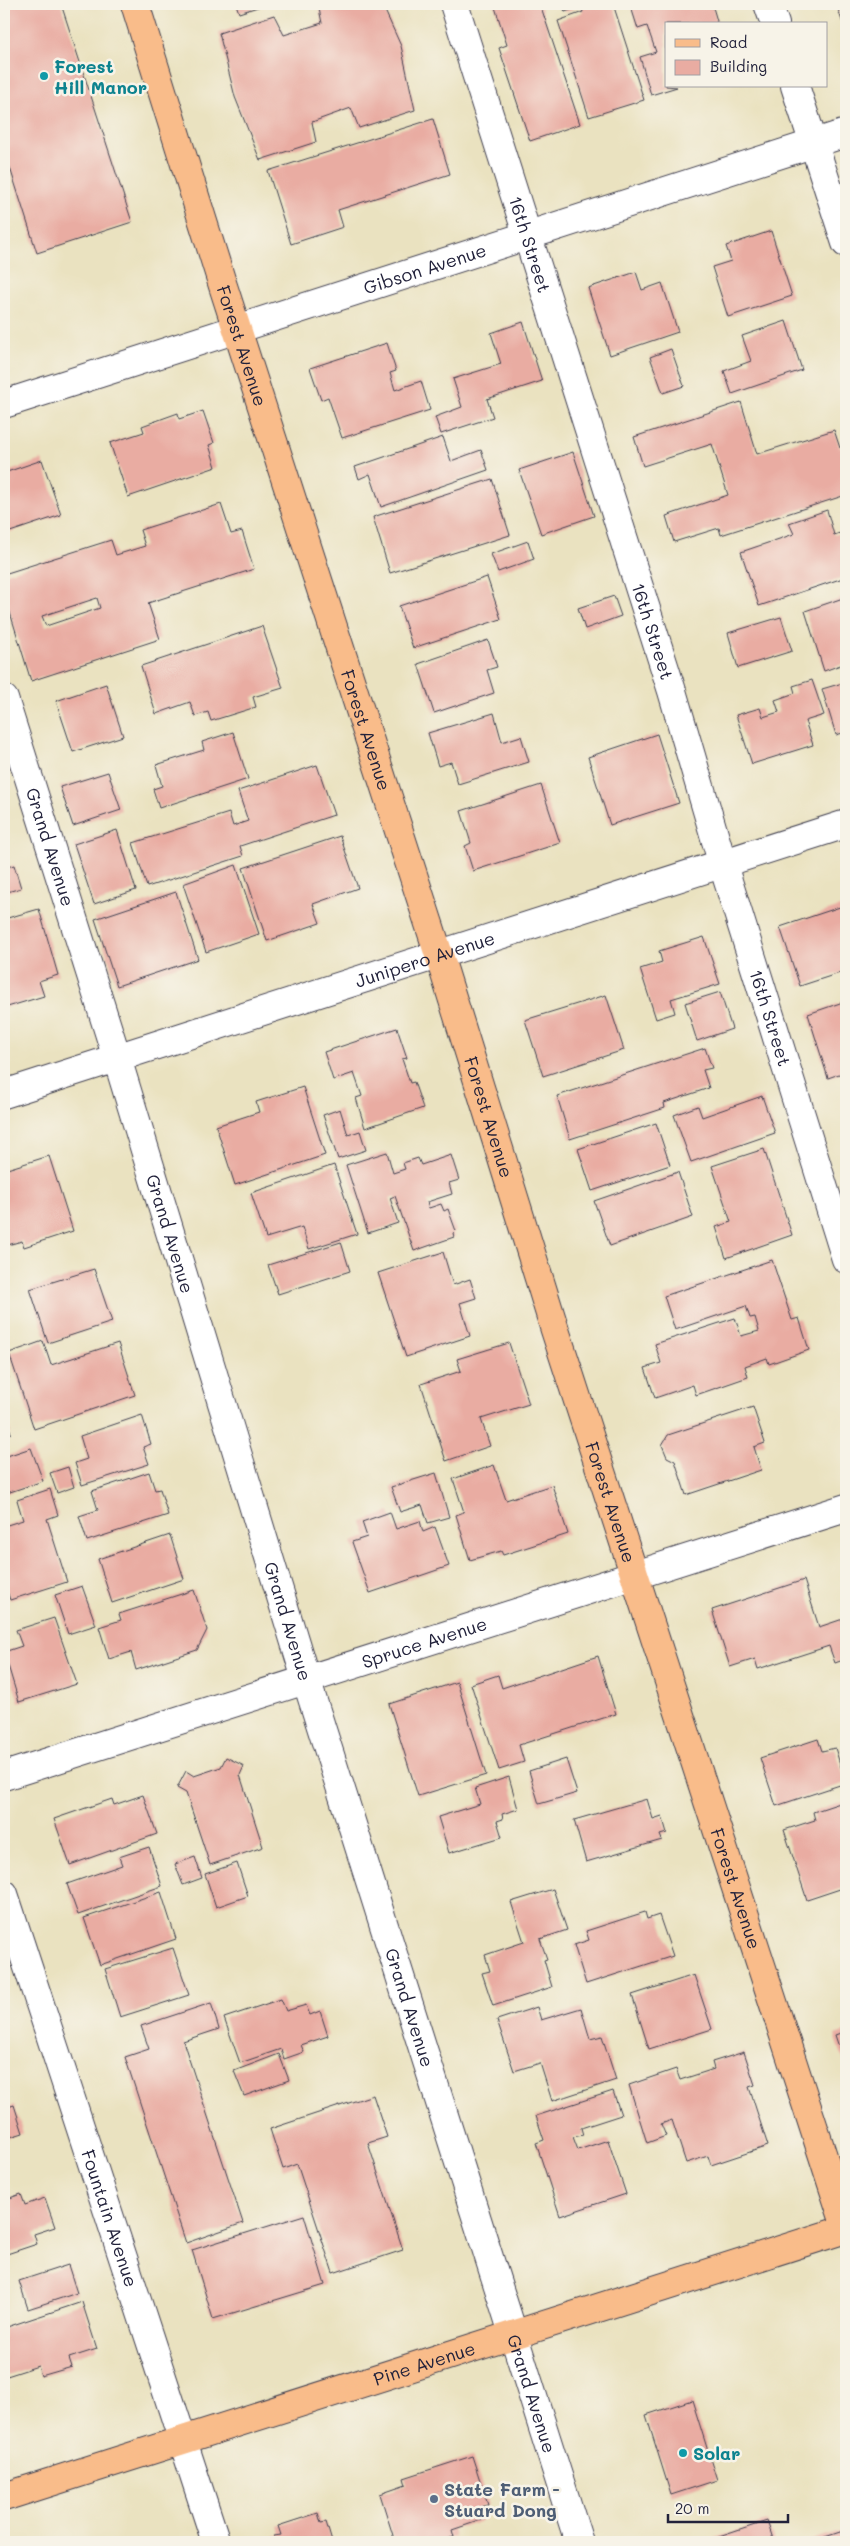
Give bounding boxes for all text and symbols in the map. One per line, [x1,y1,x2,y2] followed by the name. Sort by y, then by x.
[665,22,828,88] legend
[710,32,747,52] text: Road
[54,54,147,99] place label: Forest Hill Manor
[710,56,767,76] text: Building
[38,70,50,82] marker: Forest Hill Manor
[504,193,557,296] street label: 16th Street
[360,238,489,300] street label: Gibson Avenue
[211,282,273,409] street label: Forest Avenue
[626,580,680,683] street label: 16th Street
[336,667,397,794] street label: Forest Avenue
[21,785,80,909] street label: Grand Avenue
[352,925,498,993] street label: Junipero Avenue
[744,966,797,1069] street label: 16th Street
[459,1053,519,1181] street label: Forest Avenue
[141,1171,200,1296] street label: Grand Avenue
[580,1439,642,1566] street label: Forest Avenue
[259,1559,318,1684] street label: Grand Avenue
[359,1611,490,1673] street label: Spruce Avenue
[705,1825,767,1952] street label: Forest Avenue
[380,1945,440,2070] street label: Grand Avenue
[76,2146,144,2290] street label: Fountain Avenue
[502,2331,562,2456] street label: Grand Avenue
[370,2336,478,2391] street label: Pine Avenue
[693,2441,740,2465] place label: Solar
[677,2447,689,2459] marker: Solar
[444,2477,560,2522] place label: State Farm - Stuard Dong
[668,2491,788,2523] scale bar
[428,2493,440,2505] marker: State Farm - Stuard Dong
[675,2498,709,2518] text: 20 m

